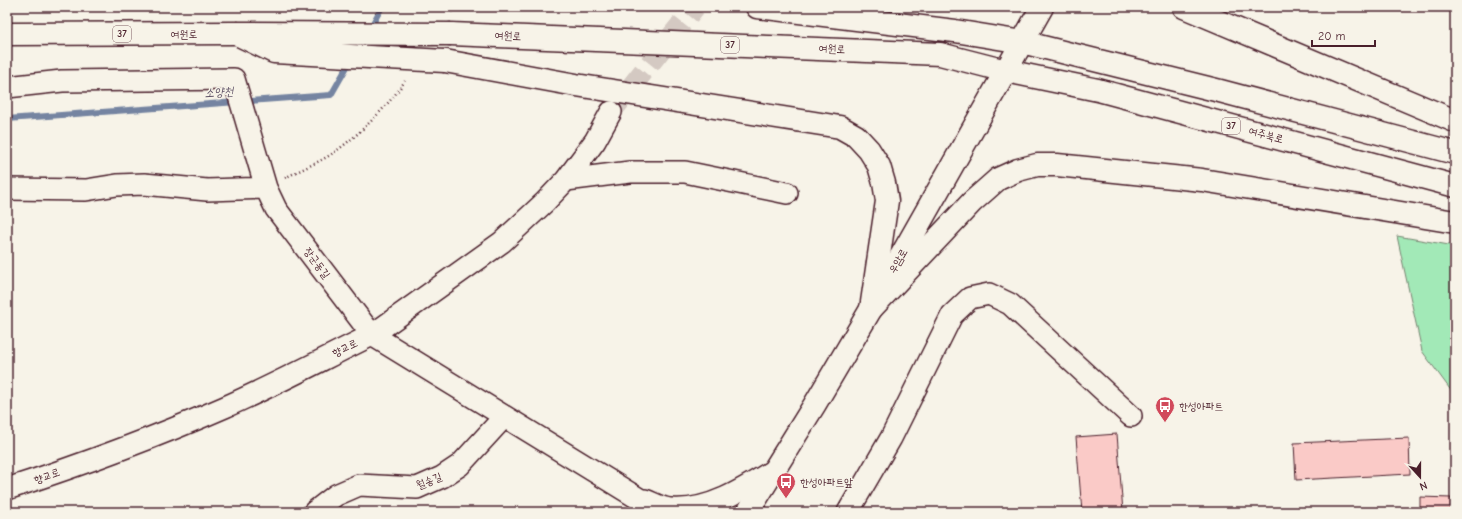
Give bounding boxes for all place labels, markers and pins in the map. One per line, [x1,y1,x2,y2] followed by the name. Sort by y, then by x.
[1154,395,1176,423] bus stop icon: 한성아파트
[1179,400,1223,413] place label: 한성아파트
[775,471,797,499] bus stop icon: 한성아파트앞
[800,476,853,489] place label: 한성아파트앞

